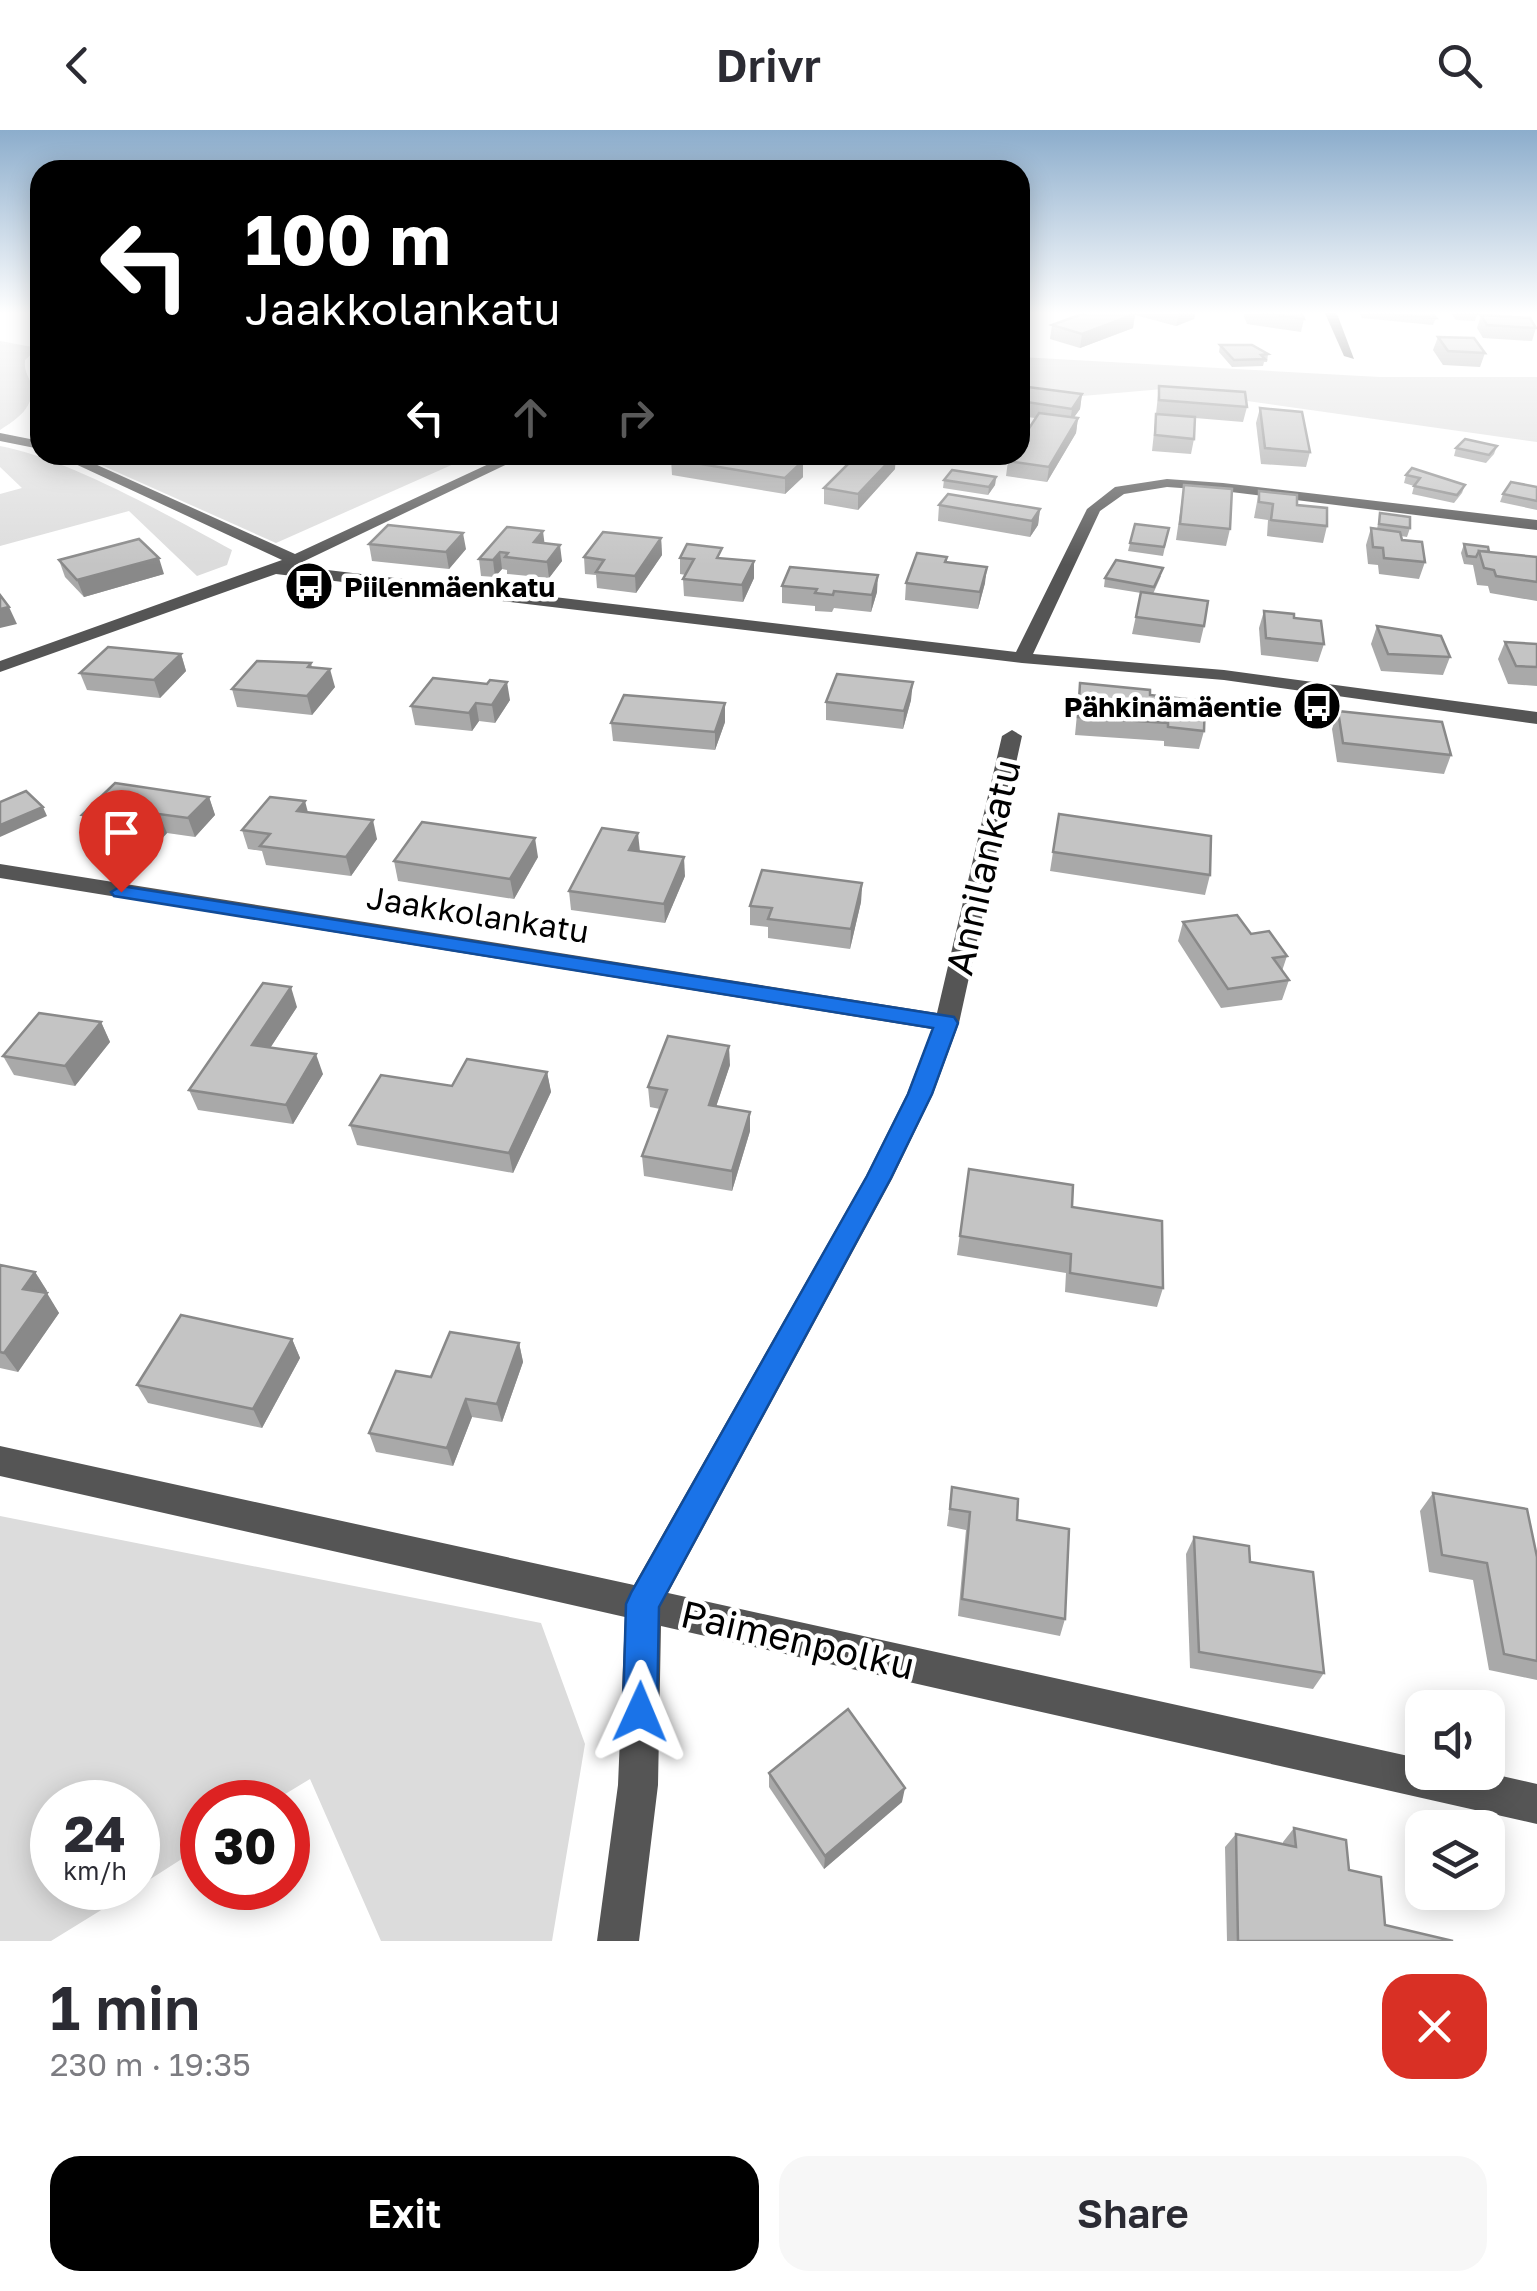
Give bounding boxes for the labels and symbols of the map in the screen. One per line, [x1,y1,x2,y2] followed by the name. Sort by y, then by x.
[283,560,335,612] bus stop icon: Piilenmäenkatu
[344,570,555,603] place label: Piilenmäenkatu
[1291,680,1343,732] bus stop icon: Pähkinämäentie
[1064,690,1282,723] place label: Pähkinämäentie
[935,755,1029,979] street label: Annilankatu
[79,790,164,893] pin
[364,878,592,950] street label: Jaakkolankatu
[677,1590,919,1688] street label: Paimenpolku
[588,1660,692,1764] position arrow
[180,1780,310,1910] speed limit sign: 30

